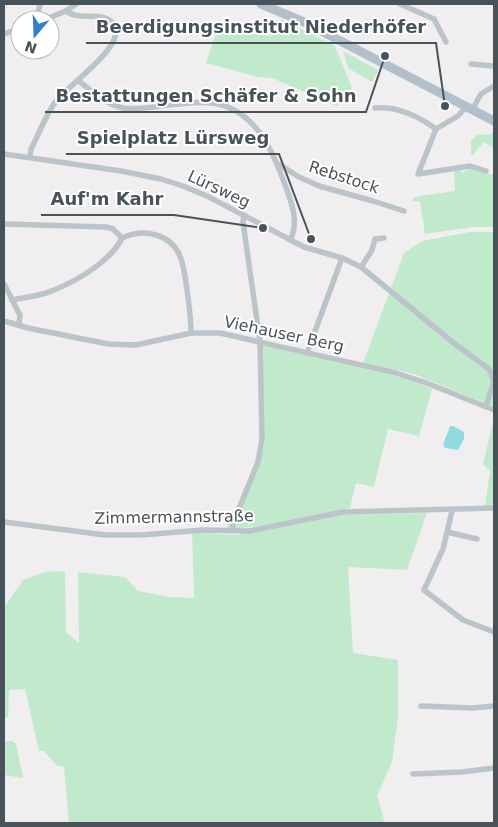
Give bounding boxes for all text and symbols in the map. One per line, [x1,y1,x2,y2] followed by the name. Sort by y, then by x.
[10,10,60,60] north arrow
[86,10,436,43] callout: Beerdigungsinstitut Niederhöfer
[96,16,426,37] text: Beerdigungsinstitut Niederhöfer
[23,38,39,57] text: N
[45,79,366,112] callout: Bestattungen Schäfer & Sohn
[55,85,357,106] text: Bestattungen Schäfer & Sohn
[66,121,279,154] callout: Spielplatz Lürsweg
[77,127,269,148] text: Spielplatz Lürsweg
[306,157,382,198] street label: Rebstock
[185,166,253,212] street label: Lürsweg
[41,182,174,215] callout: Auf'm Kahr
[51,188,164,209] text: Auf'm Kahr
[222,312,346,356] street label: Viehauser Berg
[94,506,254,528] street label: Zimmermannstraße

